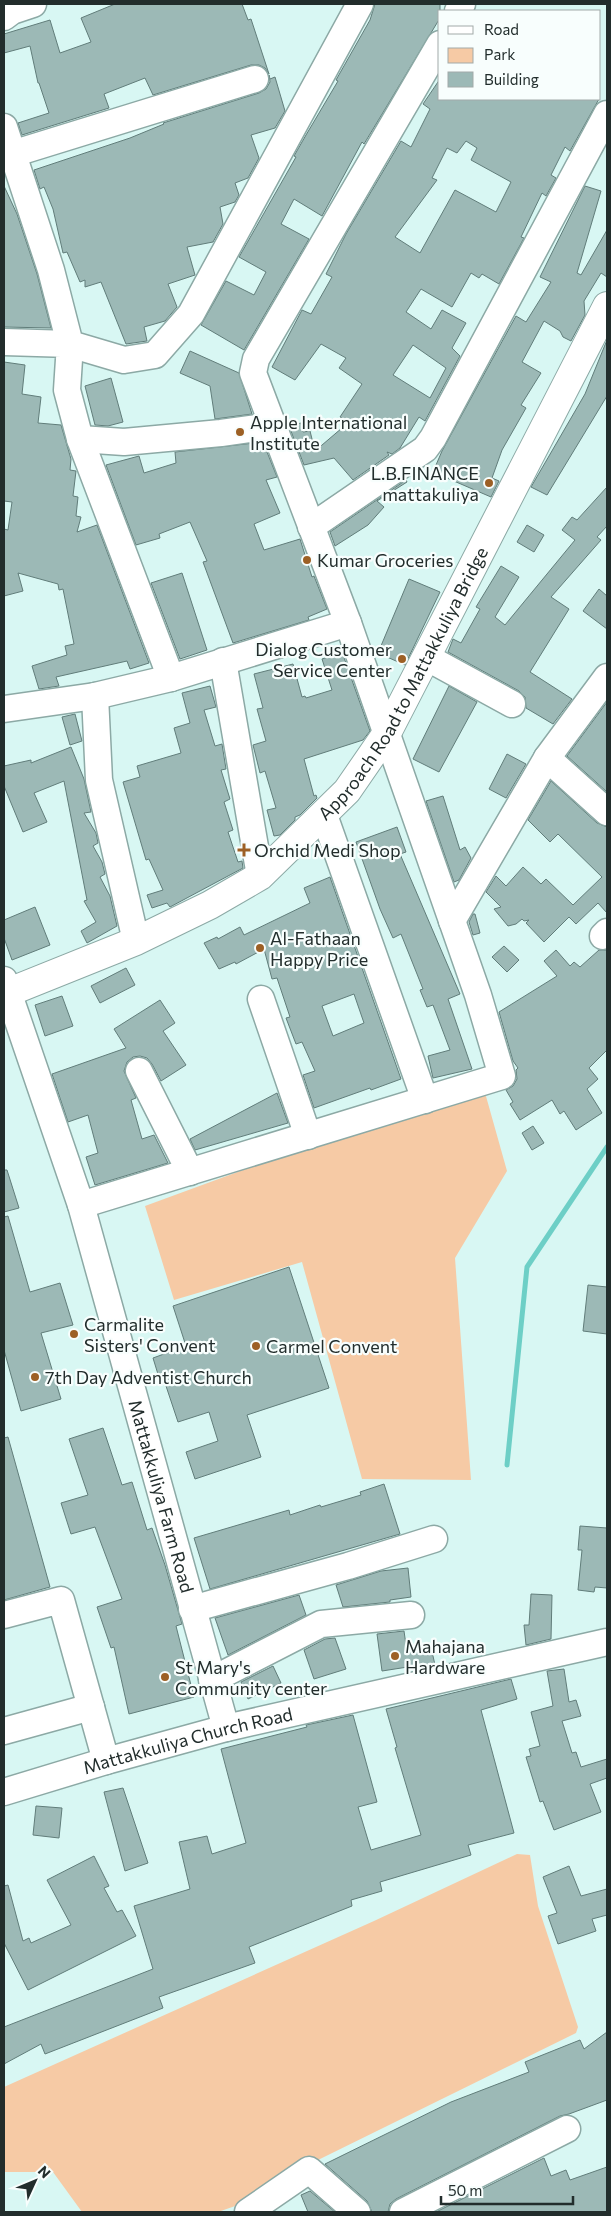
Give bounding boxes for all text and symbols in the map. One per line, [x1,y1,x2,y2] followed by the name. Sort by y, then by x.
[438,10,601,100] legend
[484,20,519,38] text: Road
[484,45,515,63] text: Park
[484,70,539,88] text: Building
[250,411,407,454] place label: Apple International Institute
[234,426,246,438] marker: Apple International Institute
[371,462,479,505] place label: L.B.FINANCE mattakuliya
[483,477,495,489] marker: L.B.FINANCE mattakuliya
[313,543,492,824] street label: Approach Road to Mattakkuliya Bridge
[317,549,453,571] place label: Kumar Groceries
[301,554,313,566] marker: Kumar Groceries
[255,638,392,681] place label: Dialog Customer Service Center
[396,653,408,665] marker: Dialog Customer Service Center
[254,839,401,861] place label: Orchid Medi Shop
[238,844,250,856] marker: Orchid Medi Shop
[270,927,368,970] place label: Al-Fathaan Happy Price
[254,942,266,954] marker: Al-Fathaan Happy Price
[84,1313,216,1356] place label: Carmalite Sisters' Convent
[68,1328,80,1340] marker: Carmalite Sisters' Convent
[266,1335,397,1357] place label: Carmel Convent
[250,1340,262,1352] marker: Carmel Convent
[45,1366,252,1388] place label: 7th Day Adventist Church
[29,1371,41,1383] marker: 7th Day Adventist Church
[125,1397,199,1595] street label: Mattakkuliya Farm Road
[405,1635,485,1678] place label: Mahajana Hardware
[389,1650,401,1662] marker: Mahajana Hardware
[175,1656,327,1699] place label: St Mary's Community center
[159,1671,171,1683] marker: St Mary's Community center
[80,1702,295,1778] street label: Mattakkuliya Church Road
[10,2156,60,2206] north arrow
[35,2162,54,2181] text: N
[441,2174,574,2206] scale bar
[448,2181,482,2199] text: 50 m

